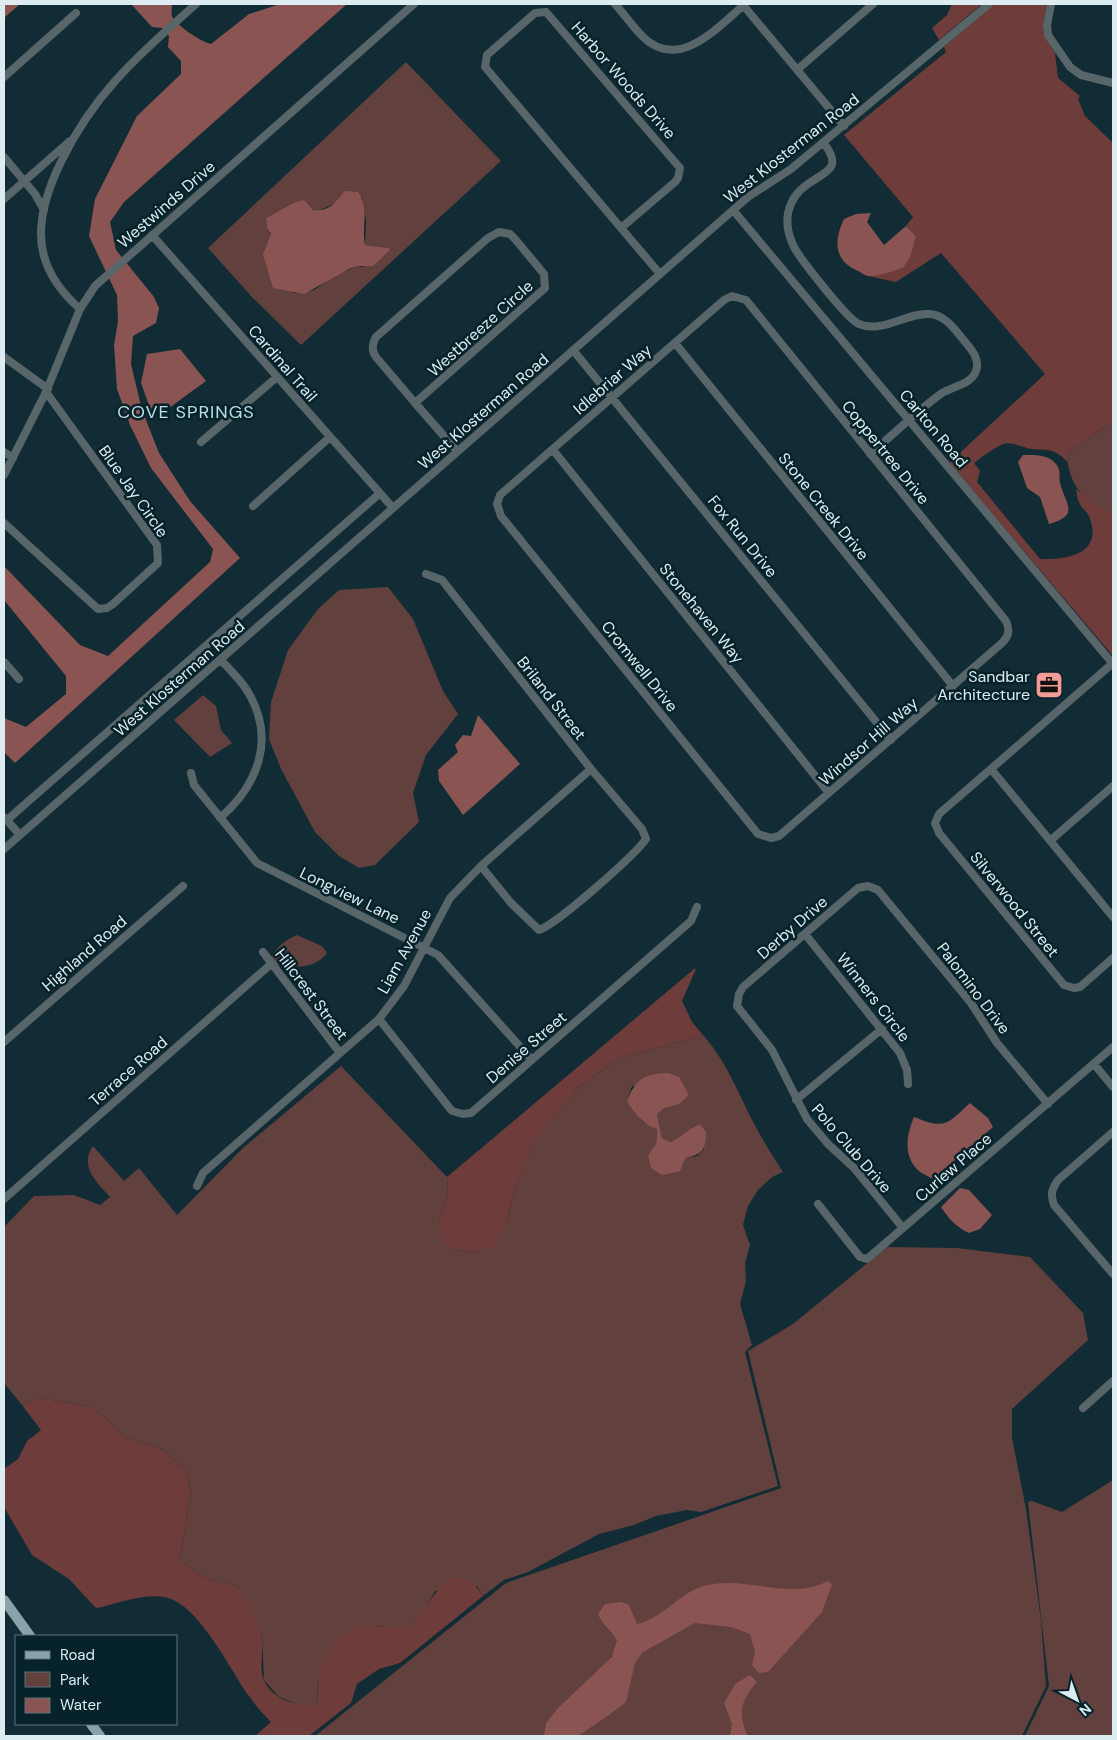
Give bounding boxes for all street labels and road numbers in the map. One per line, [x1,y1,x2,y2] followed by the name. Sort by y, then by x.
[567,17,680,143] street label: Harbor Woods Drive
[719,89,863,208] street label: West Klosterman Road
[113,156,220,253] street label: Westwinds Drive
[423,275,537,381] street label: Westbreeze Circle
[243,320,322,406] street label: Cardinal Trail
[569,340,656,419] street label: Idlebriar Way
[414,349,553,474] street label: West Klosterman Road
[895,385,972,472] street label: Carlton Road
[837,396,934,509] street label: Coppertree Drive
[94,441,173,542] street label: Blue Jay Circle
[774,448,874,565] street label: Stone Creek Drive
[703,491,782,582] street label: Fox Run Drive
[655,559,749,668] street label: Stonehaven Way
[110,616,249,741] street label: West Klosterman Road
[596,617,683,716] street label: Cromwell Drive
[512,652,591,744] street label: Briland Street
[814,693,922,790] street label: Windsor Hill Way
[965,847,1064,962] street label: Silverwood Street
[296,862,403,929] street label: Longview Lane
[753,891,832,964] street label: Derby Drive
[373,905,436,997] street label: Liam Avenue
[37,911,131,996] street label: Highland Road
[932,938,1015,1038] street label: Palomino Drive
[270,944,353,1044] street label: Hillcrest Street
[832,948,915,1046] street label: Winners Circle
[482,1007,571,1088] street label: Denise Street
[85,1032,172,1111] street label: Terrace Road
[807,1099,896,1197] street label: Polo Club Drive
[911,1128,996,1207] street label: Curlew Place

